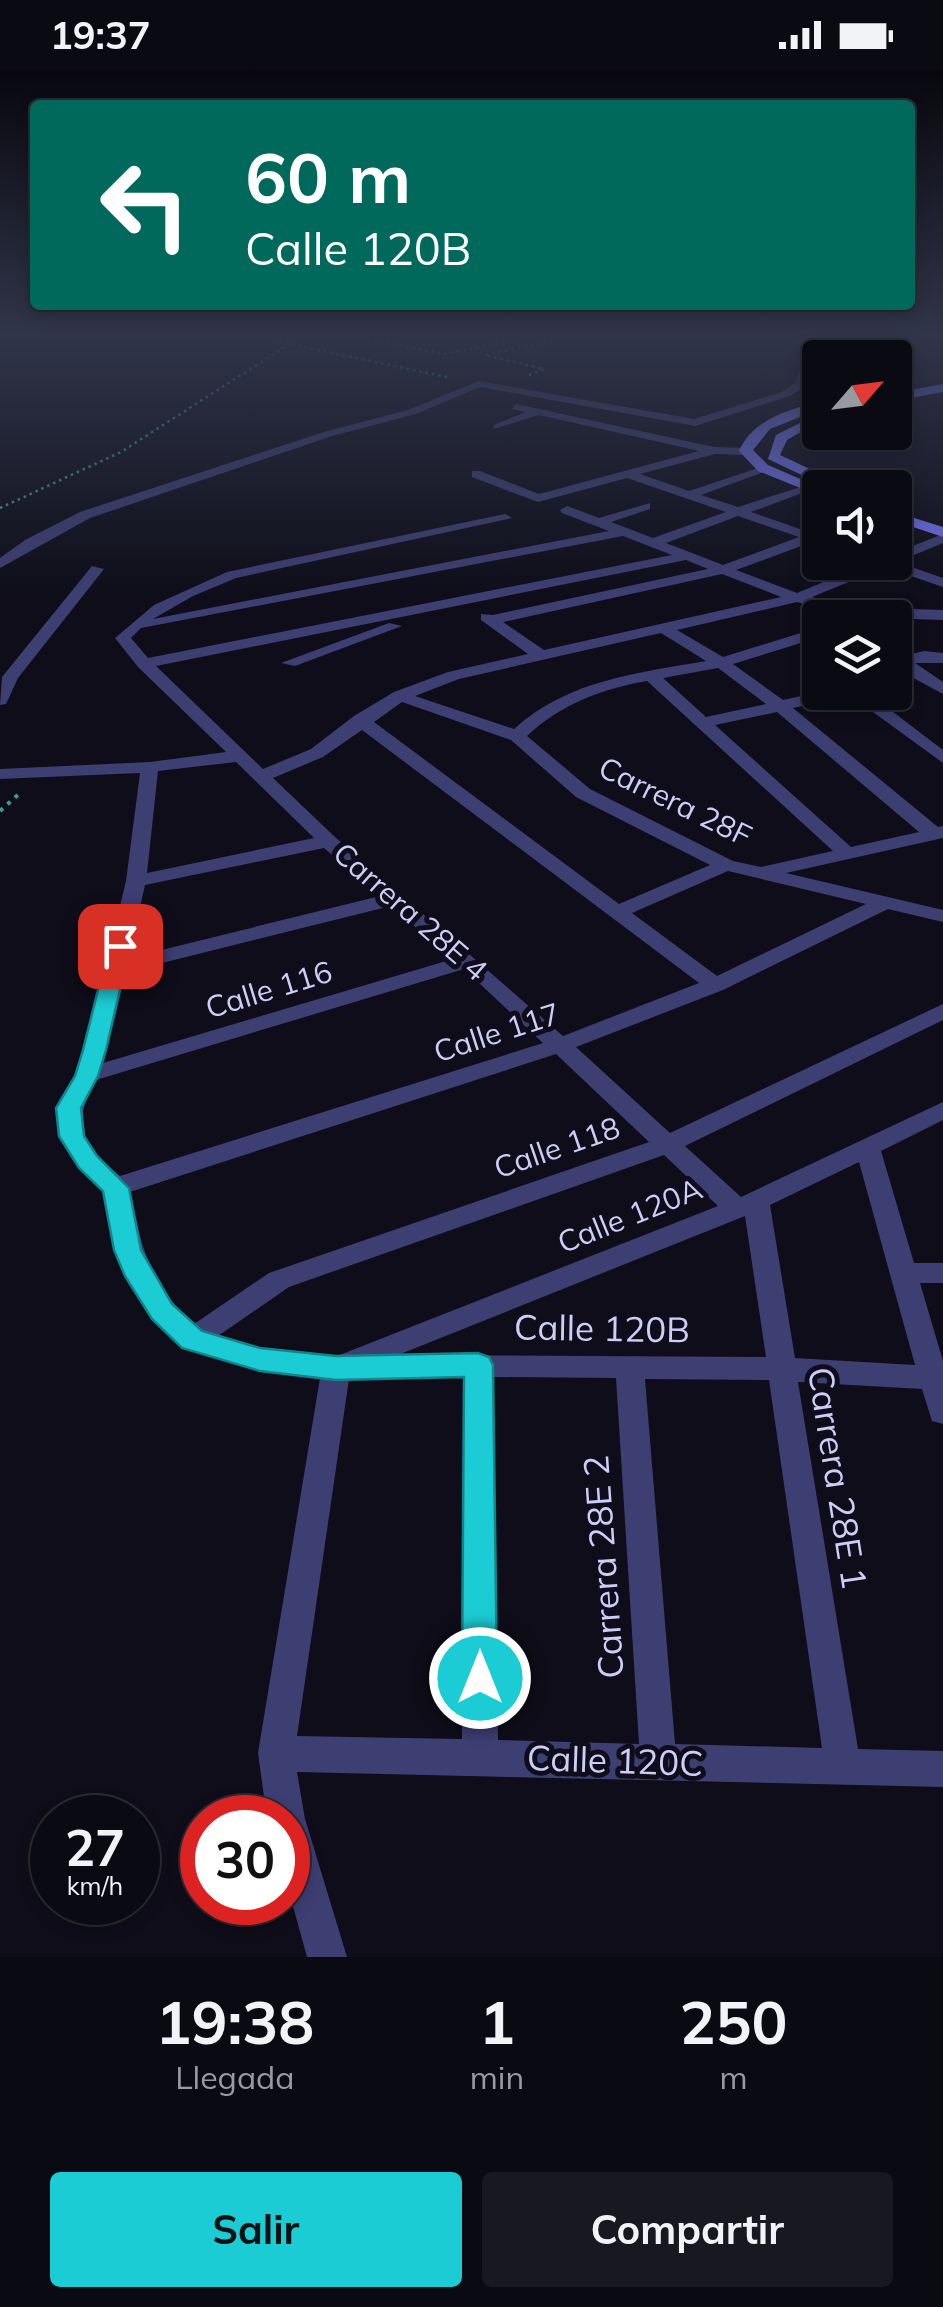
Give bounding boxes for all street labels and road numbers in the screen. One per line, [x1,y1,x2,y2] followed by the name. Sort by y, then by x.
[593,748,758,854] street label: Carrera 28F
[326,834,496,989] street label: Carrera 28E 4
[201,952,337,1026] street label: Calle 116
[429,994,565,1070] street label: Calle 117
[489,1108,625,1186] street label: Calle 118
[552,1169,707,1261] street label: Calle 120A
[514,1304,690,1352] street label: Calle 120B
[799,1364,877,1592] street label: Carrera 28E 1
[573,1454,633,1680] street label: Carrera 28E 2
[526,1735,704,1785] street label: Calle 120C

